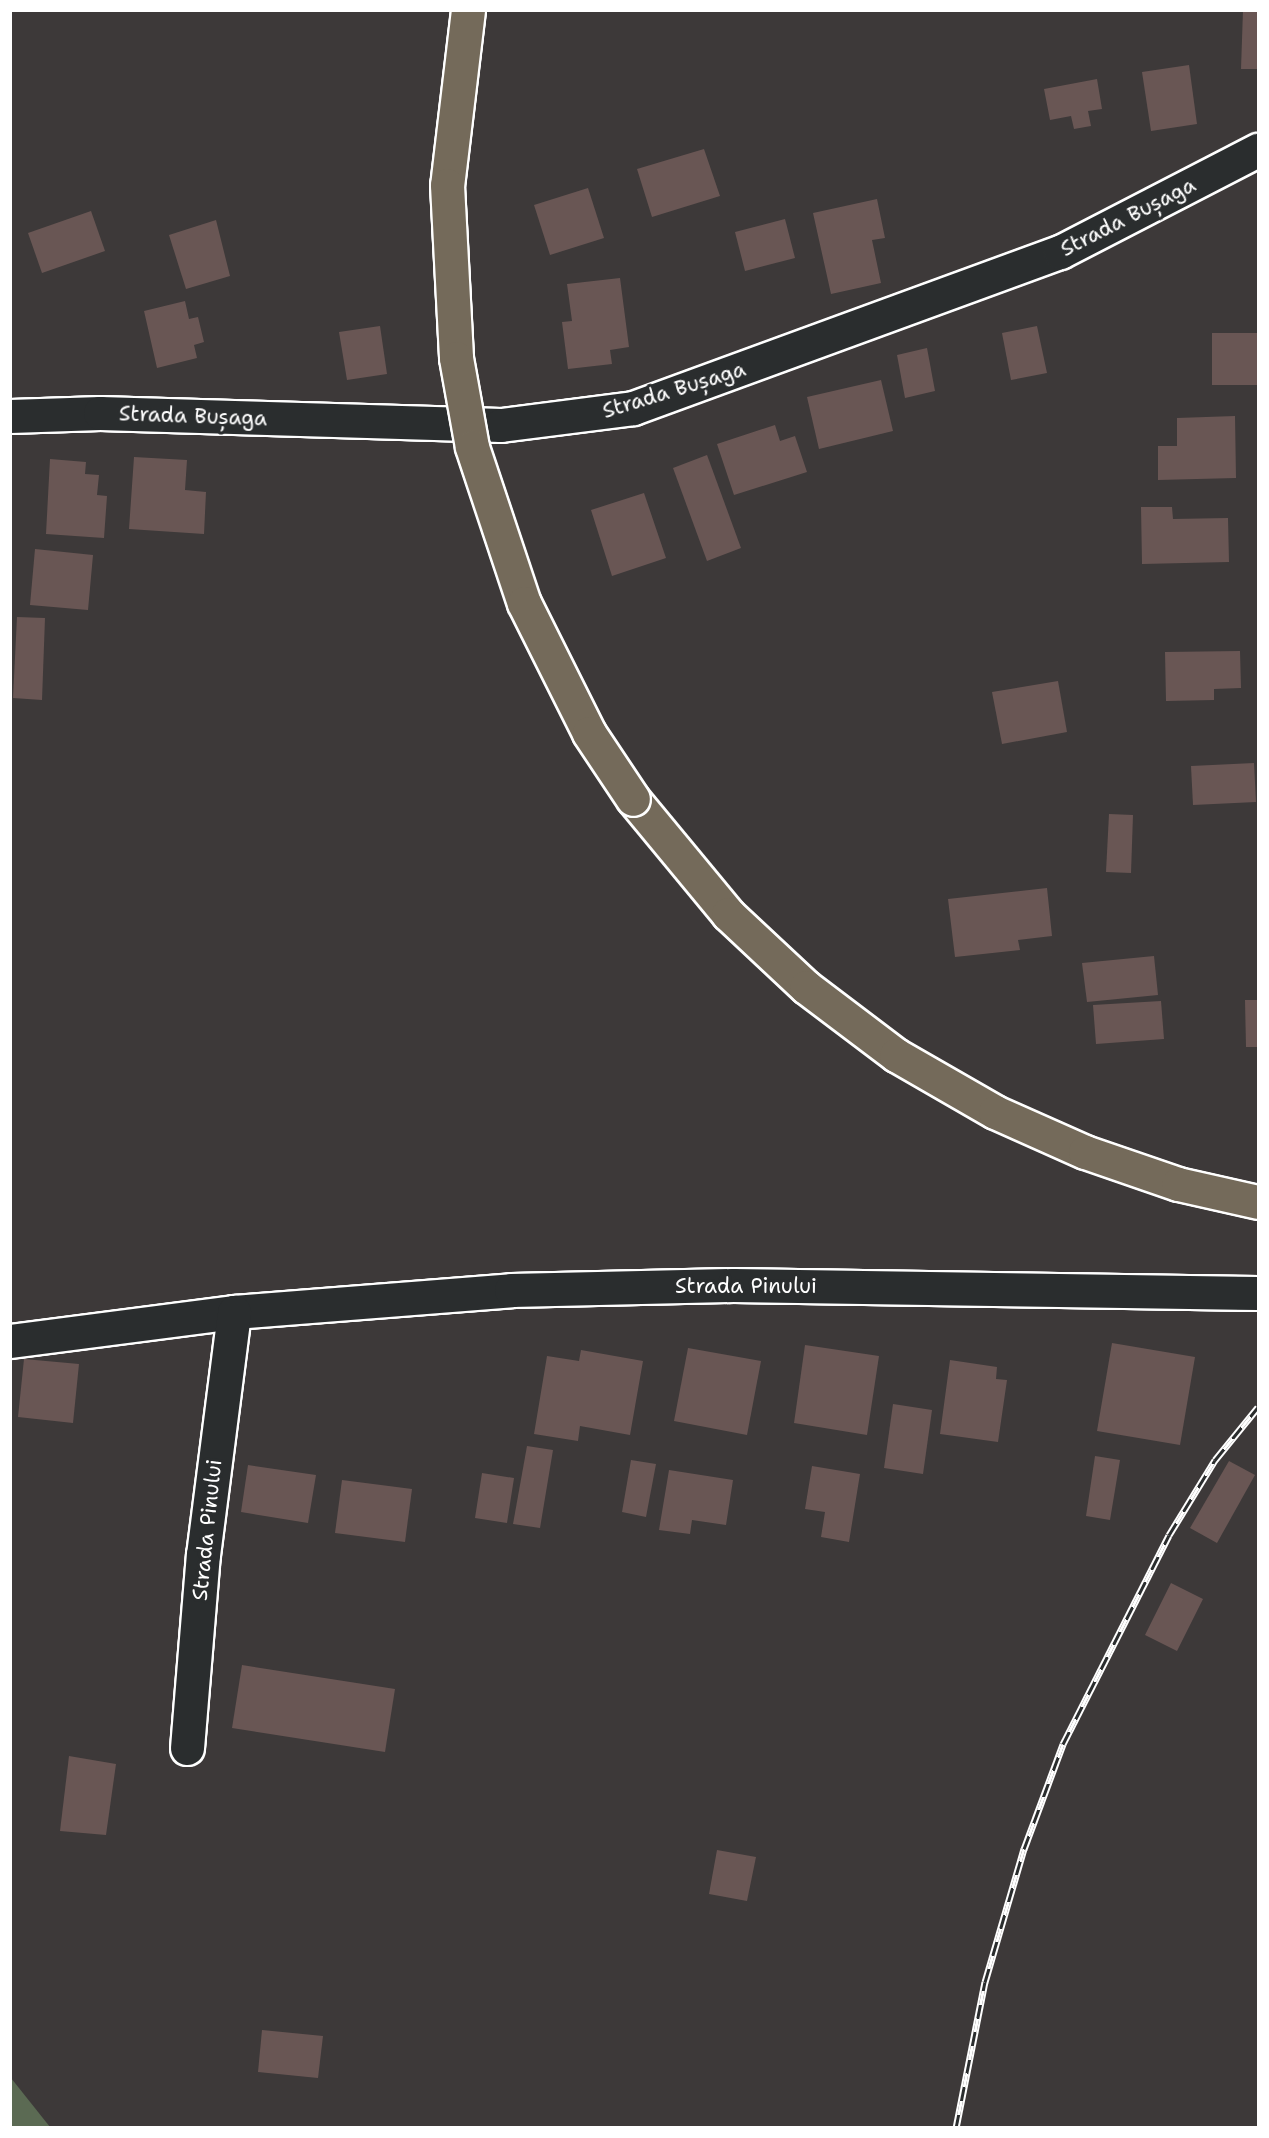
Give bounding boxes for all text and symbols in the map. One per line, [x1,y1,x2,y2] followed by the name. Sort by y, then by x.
[1056,172,1200,262] street label: Strada Bușaga
[599,356,749,424] street label: Strada Bușaga
[118,401,268,431] street label: Strada Bușaga
[675,1273,817,1299] street label: Strada Pinului
[187,1458,227,1602] street label: Strada Pinului

